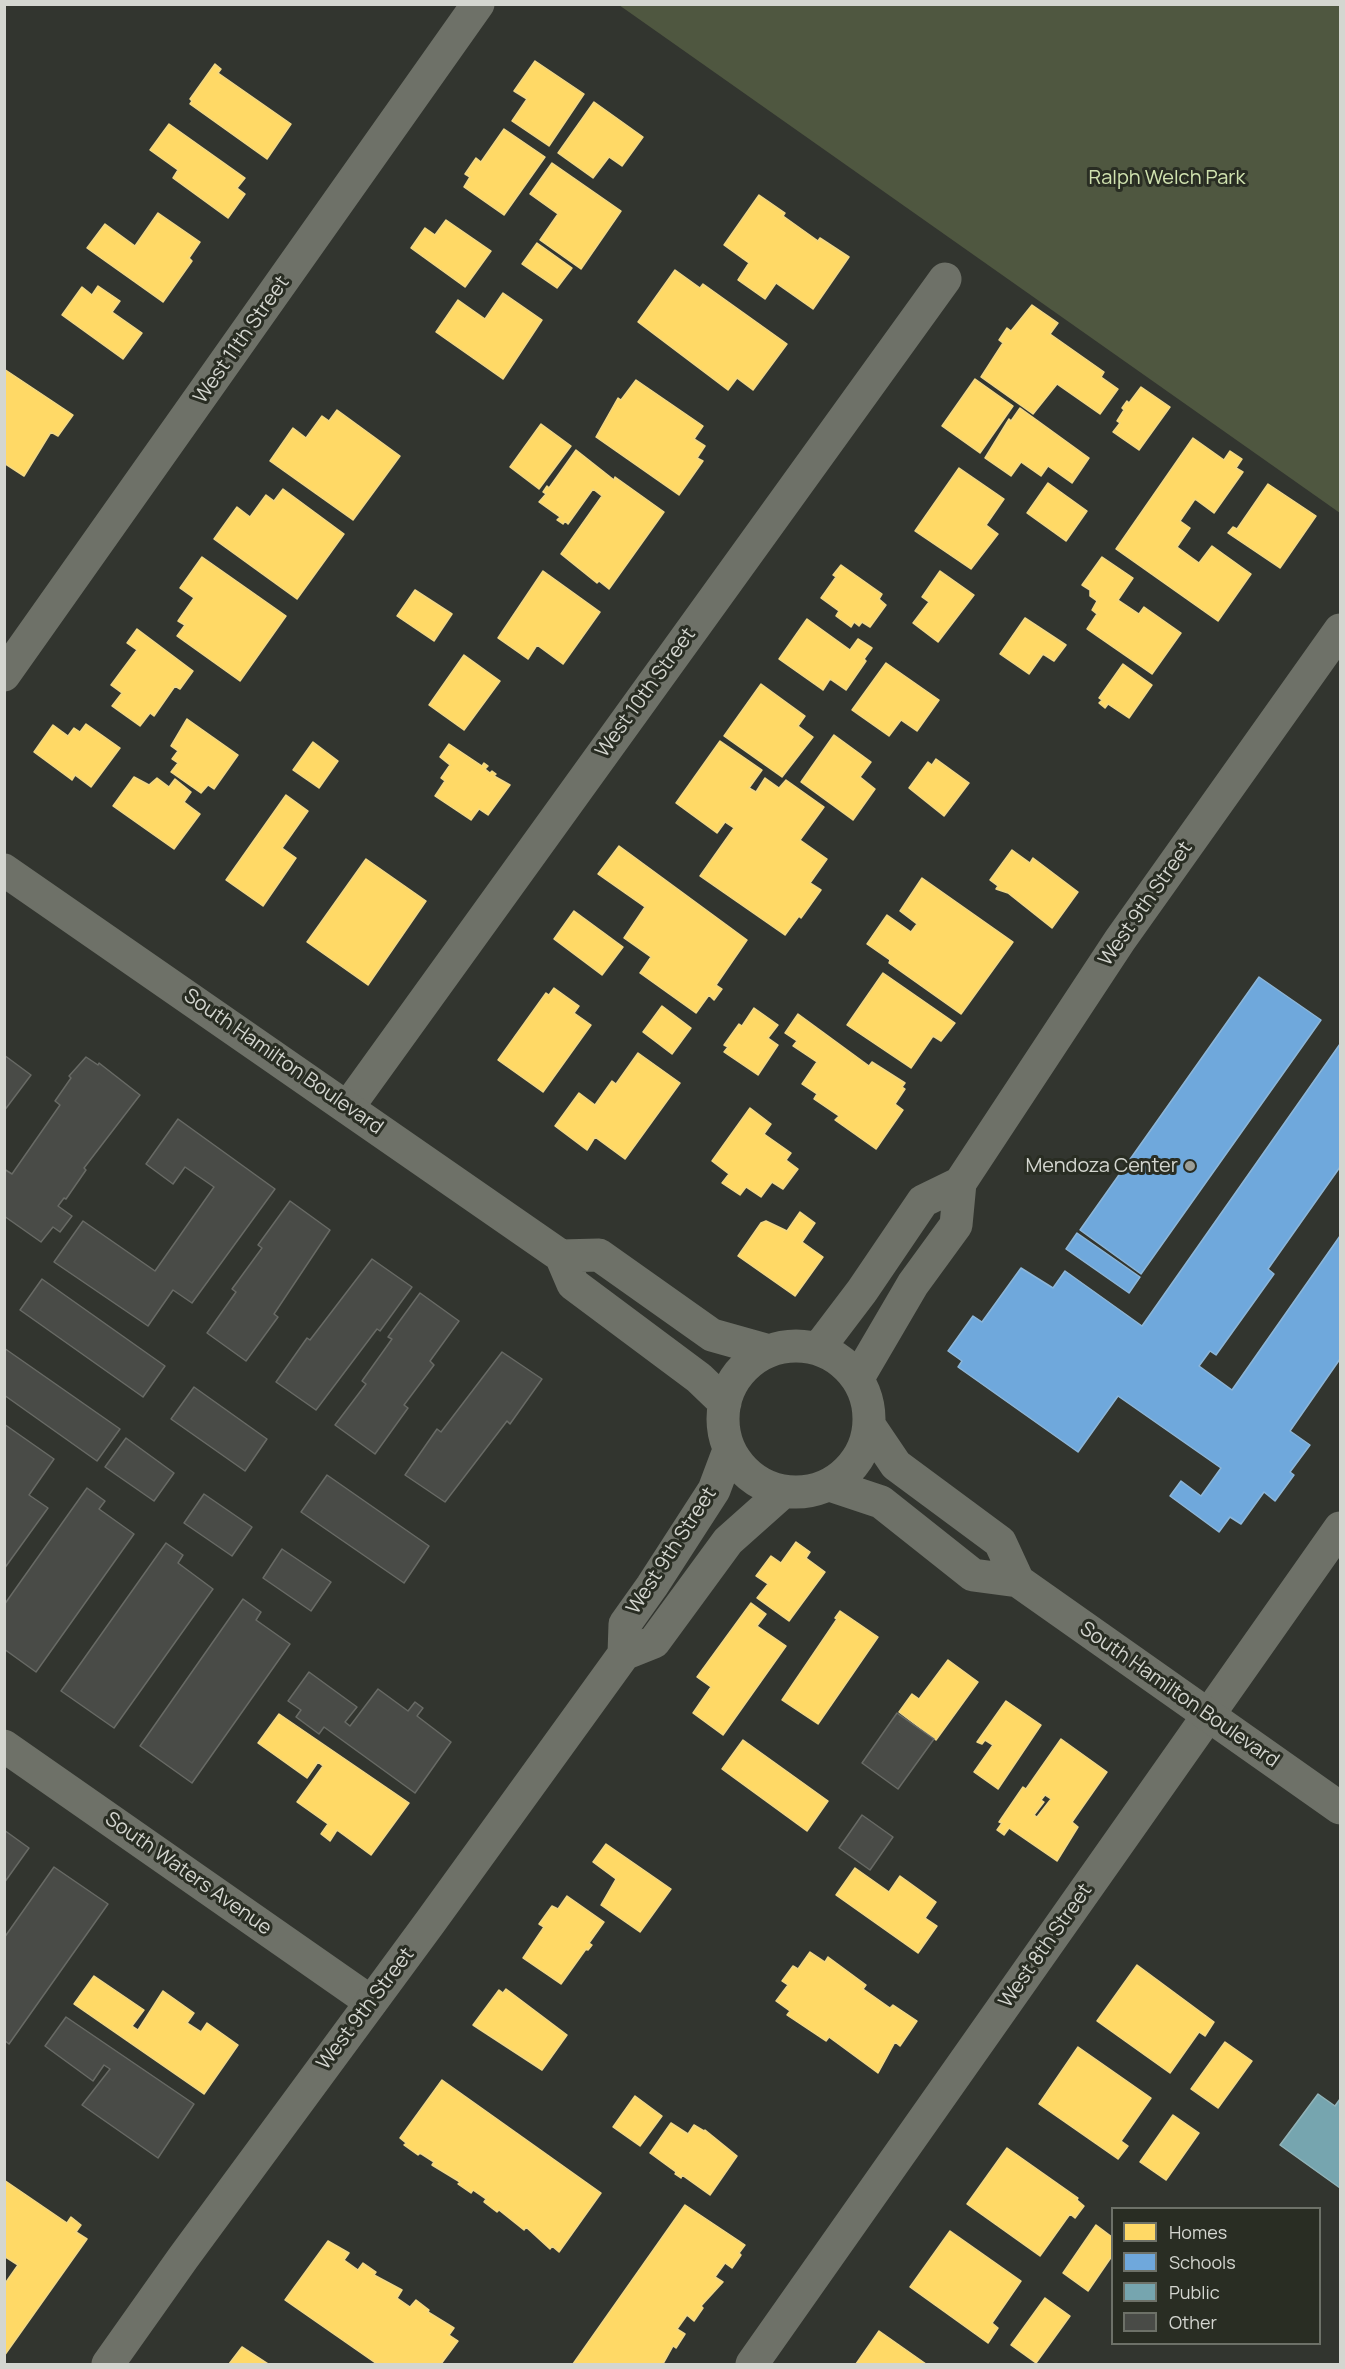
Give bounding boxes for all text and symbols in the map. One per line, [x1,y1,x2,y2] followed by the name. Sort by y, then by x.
[1089,166,1245,190] park label: Ralph Welch Park
[189,272,295,408] street label: West 11th Street
[591,624,701,762] street label: West 10th Street
[1094,837,1198,971] street label: West 9th Street
[179,984,387,1140] street label: South Hamilton Boulevard
[1026,1154,1178,1178] place label: Mendoza Center
[1183,1159,1197,1173] marker: Mendoza Center
[622,1483,722,1619] street label: West 9th Street
[1075,1617,1283,1773] street label: South Hamilton Boulevard
[100,1807,276,1941] street label: South Waters Avenue
[994,1879,1098,2013] street label: West 8th Street
[312,1943,420,2075] street label: West 9th Street
[1111,2207,1321,2345] legend
[1169,2220,1227,2244] text: Homes
[1169,2250,1236,2274] text: Schools
[1169,2280,1220,2304] text: Public
[1169,2310,1217,2334] text: Other

